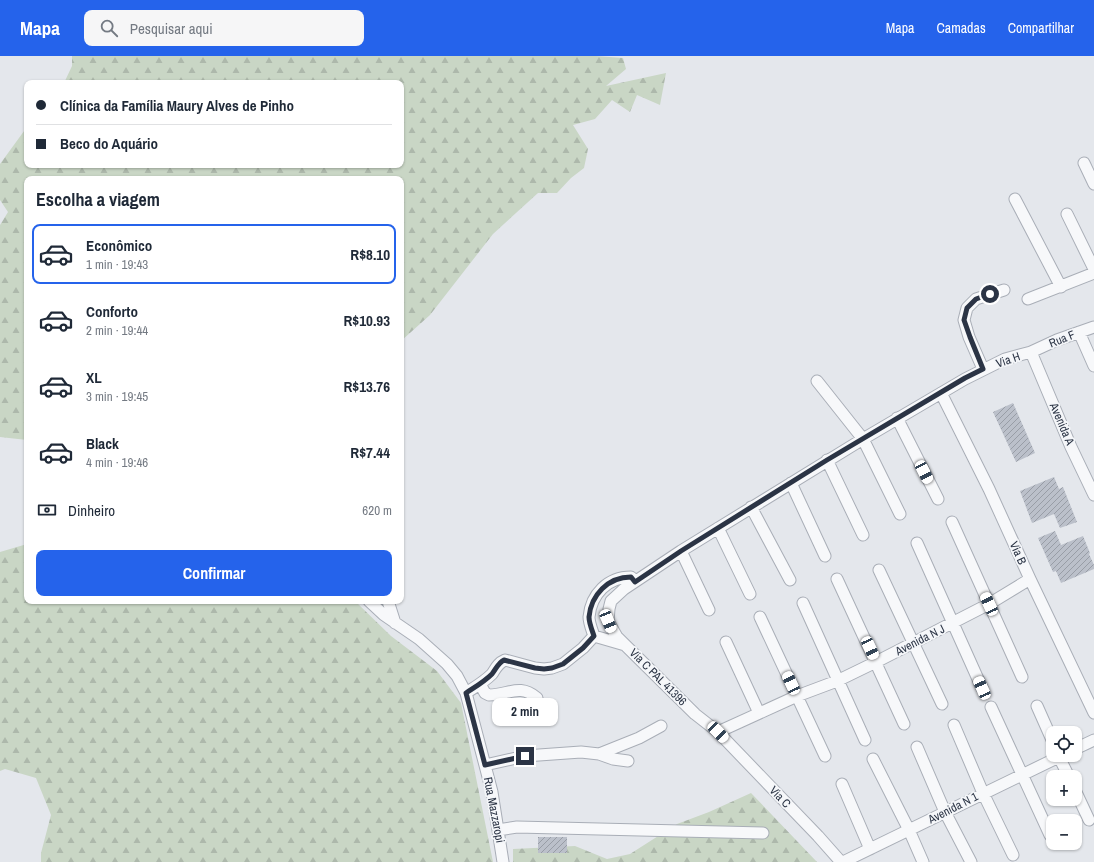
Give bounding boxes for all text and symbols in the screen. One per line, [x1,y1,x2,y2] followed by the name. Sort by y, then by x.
[84,10,364,46] search box
[20,15,60,41] text: Mapa
[98,17,120,39] icon: search
[130,18,213,39] text: Pesquisar aqui
[886,19,915,37] text: Mapa
[937,19,986,37] text: Camadas
[1008,19,1074,37] text: Compartilhar
[60,95,294,116] text: Clínica da Família Maury Alves de Pinho
[60,133,158,154] text: Beco do Aquário
[36,187,160,212] text: Escolha a viagem
[86,235,152,256] text: Econômico
[38,236,74,272] icon: car
[350,244,390,265] text: R$8.10
[86,256,148,273] text: 1 min · 19:43
[981,285,999,303] route start
[86,301,138,322] text: Conforto
[38,302,74,338] icon: car
[343,310,390,331] text: R$10.93
[86,322,148,339] text: 2 min · 19:44
[1047,327,1077,351] street label: Rua F
[994,348,1022,372] street label: Via H
[86,367,102,388] text: XL
[38,368,74,404] icon: car
[343,376,390,397] text: R$13.76
[86,388,148,405] text: 3 min · 19:45
[1046,399,1078,448] street label: Avenida A
[86,433,119,454] text: Black
[38,434,74,470] icon: car
[350,442,390,463] text: R$7.44
[86,454,148,471] text: 4 min · 19:46
[913,459,935,485] car
[36,499,58,521] icon: cash
[68,500,115,521] text: Dinheiro
[362,502,392,519] text: 620 m
[1006,539,1030,568] street label: Via B
[36,550,392,596] button: Confirmar
[978,591,1000,617] car
[598,608,618,634] car
[892,621,948,660] street label: Avenida N J
[859,635,881,661] car
[626,645,690,709] street label: Via C PAL 41396
[780,670,802,696] car
[972,675,992,701] car
[492,698,558,726] callout: 2 min
[511,703,539,720] text: 2 min
[705,719,731,745] car
[1046,726,1082,850] map controls
[1046,726,1082,762] button: locate
[516,747,534,765] route end
[1046,770,1082,806] button: +
[480,776,508,844] street label: Rua Mazzaropi
[766,783,794,811] street label: Via C
[924,788,981,828] street label: Avenida N 1
[1046,814,1082,850] button: −

